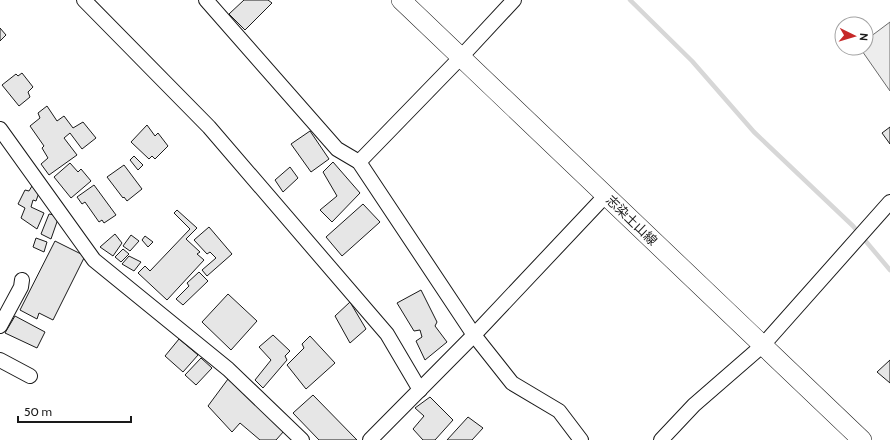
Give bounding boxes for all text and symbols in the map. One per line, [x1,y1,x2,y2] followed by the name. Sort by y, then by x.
[834,16,874,56] north arrow
[857,32,871,41] text: N
[603,192,661,248] street label: 志染土山線
[18,398,131,424] scale bar
[24,404,52,419] text: 50 m

